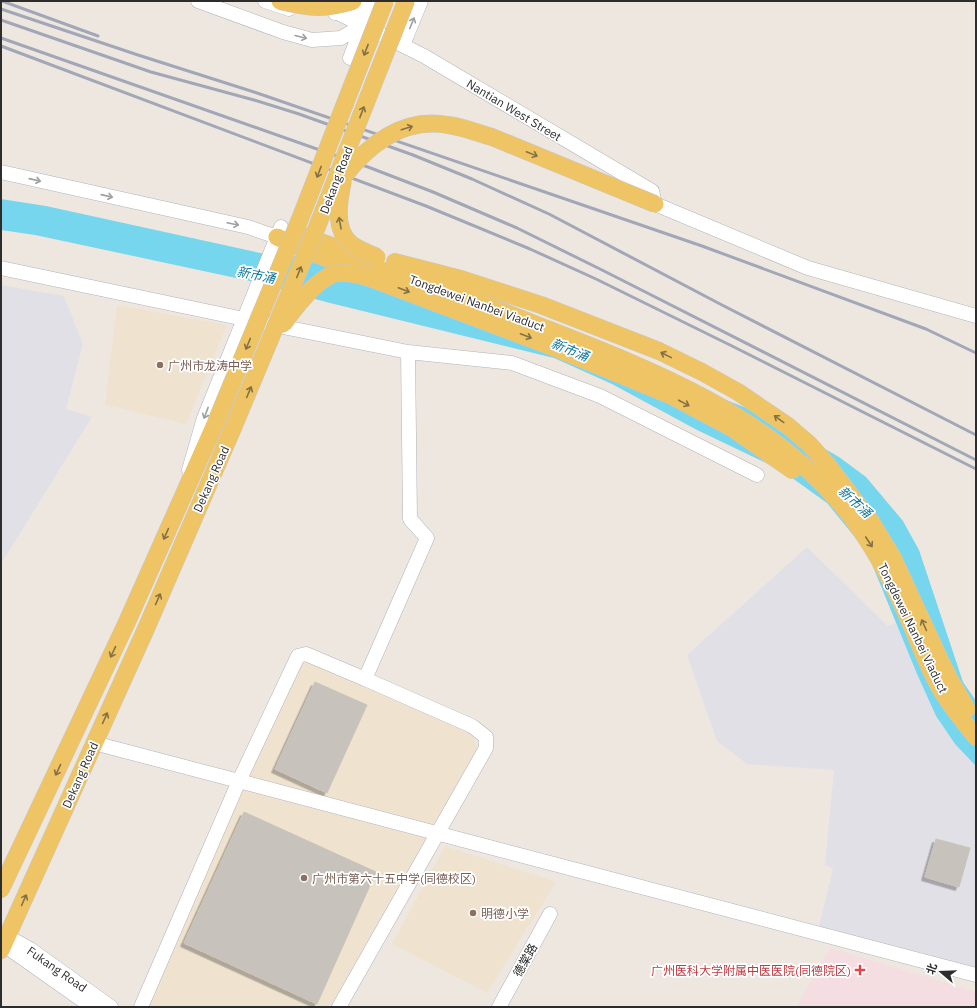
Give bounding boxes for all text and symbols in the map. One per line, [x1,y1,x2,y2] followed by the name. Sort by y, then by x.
[408,18,416,30] one-way arrow
[294,34,307,41] one-way arrow
[361,44,369,56] one-way arrow
[464,76,564,144] street label: Nantian West Street
[359,107,367,119] one-way arrow
[401,124,414,131] one-way arrow
[316,144,356,216] street label: Dekang Road
[525,150,537,158] one-way arrow
[314,165,322,177] one-way arrow
[28,176,41,184] one-way arrow
[100,192,113,200] one-way arrow
[336,217,344,230] one-way arrow
[227,220,240,228] one-way arrow
[235,263,279,287] water label: 新市涌
[295,267,303,279] one-way arrow
[407,272,547,334] street label: Tongdewei Nanbei Viaduct
[398,286,410,294] one-way arrow
[519,333,531,341] one-way arrow
[549,335,593,366] water label: 新市涌
[244,337,252,349] one-way arrow
[660,351,672,358] one-way arrow
[168,358,252,373] place label: 广州市龙涛中学
[155,360,165,370] marker: 广州市龙涛中学
[245,387,253,399] one-way arrow
[678,399,690,407] one-way arrow
[201,406,209,418] one-way arrow
[773,415,784,423] one-way arrow
[190,444,232,514] street label: Dekang Road
[835,483,877,523] water label: 新市涌
[162,528,170,540] one-way arrow
[865,536,873,547] one-way arrow
[875,561,951,695] street label: Tongdewei Nanbei Viaduct
[155,593,163,605] one-way arrow
[920,619,927,631] one-way arrow
[109,646,116,658] one-way arrow
[102,712,110,724] one-way arrow
[59,740,101,810] street label: Dekang Road
[54,764,61,776] one-way arrow
[312,871,476,886] place label: 广州市第六十五中学(同德校区)
[299,873,309,883] marker: 广州市第六十五中学(同德校区)
[20,895,28,907] one-way arrow
[481,906,529,921] place label: 明德小学
[468,908,478,918] marker: 明德小学
[510,941,540,979] street label: 德棠路
[24,943,90,995] street label: Fukang Road
[921,952,961,992] north arrow
[923,961,940,976] text: 北
[651,963,851,978] place label: 广州医科大学附属中医医院(同德院区)
[854,964,866,976] marker: 广州医科大学附属中医医院(同德院区)

